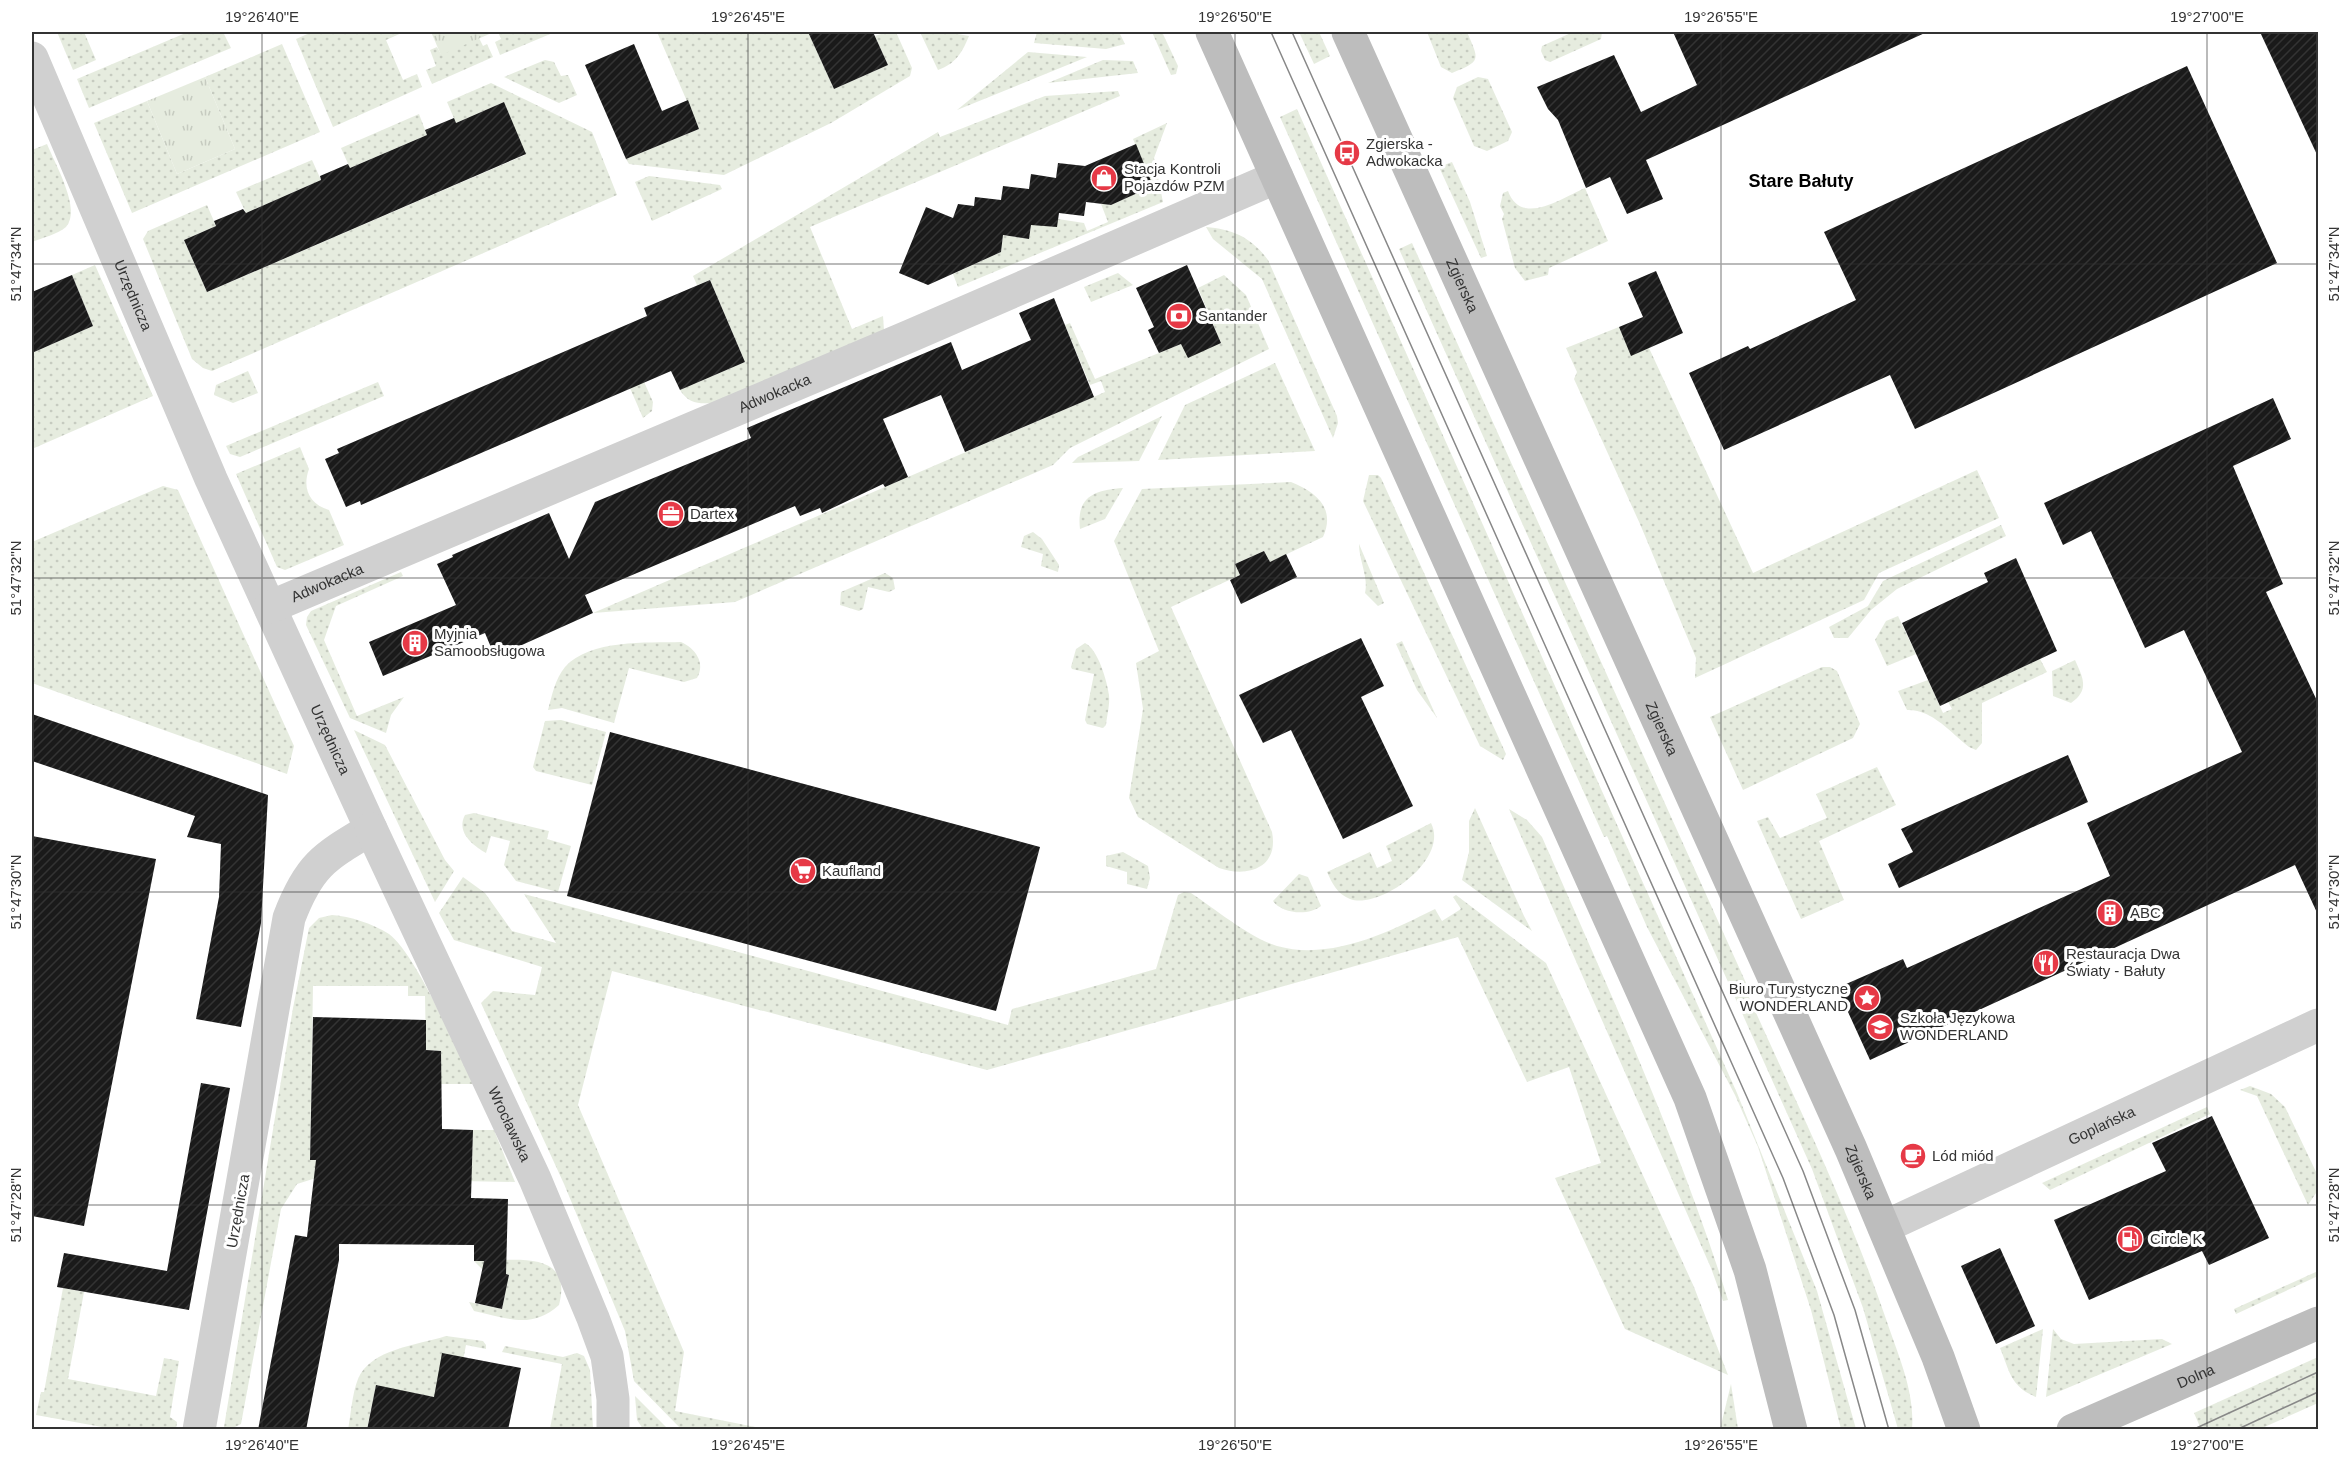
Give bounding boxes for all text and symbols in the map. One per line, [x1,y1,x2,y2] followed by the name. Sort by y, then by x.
[225,8,299,25] text: 19°26'40"E
[711,8,785,25] text: 19°26'45"E
[1198,8,1272,25] text: 19°26'50"E
[1684,8,1758,25] text: 19°26'55"E
[2170,8,2244,25] text: 19°27'00"E
[1366,135,1443,169] place label: Zgierska - Adwokacka
[1332,138,1362,168] bus stop icon: Zgierska - Adwokacka
[1124,160,1225,194] place label: Stacja Kontroli Pojazdów PZM
[1089,163,1119,193] shop icon: Stacja Kontroli Pojazdów PZM
[1748,171,1854,191] district label: Stare Bałuty
[7,226,24,302] text: 51°47'34"N
[2325,226,2342,302] text: 51°47'34"N
[1443,256,1482,316] street label: Zgierska
[111,257,156,334] street label: Urzędnicza
[1164,301,1194,331] bank icon: Santander
[1198,307,1267,324] place label: Santander
[736,370,814,416] street label: Adwokacka
[656,499,686,529] office icon: Dartex
[690,505,735,522] place label: Dartex
[7,540,24,616] text: 51°47'32"N
[2325,540,2342,616] text: 51°47'32"N
[288,559,366,605] street label: Adwokacka
[434,625,546,659] place label: Myjnia Samoobsługowa
[400,628,430,658] building icon: Myjnia Samoobsługowa
[1643,699,1682,759] street label: Zgierska
[307,702,354,778] street label: Urzędnicza
[7,854,24,930] text: 51°47'30"N
[2325,854,2342,930] text: 51°47'30"N
[788,856,818,886] supermarket icon: Kaufland
[822,862,881,879] place label: Kaufland
[2095,898,2125,928] building icon: ABC
[2130,904,2161,921] place label: ABC
[2066,945,2181,979] place label: Restauracja Dwa Światy - Bałuty
[2031,948,2061,978] restaurant icon: Restauracja Dwa Światy - Bałuty
[1729,980,1848,1014] place label: Biuro Turystyczne WONDERLAND
[1852,983,1882,1013] place icon: Biuro Turystyczne WONDERLAND
[1900,1009,2016,1043] place label: Szkoła Językowa WONDERLAND
[1865,1012,1895,1042] school or university icon: Szkoła Językowa WONDERLAND
[485,1084,535,1165] street label: Wrocławska
[2065,1102,2138,1148] street label: Goplańska
[1898,1141,1928,1171] cafe icon: Lód miód
[1842,1142,1880,1202] street label: Zgierska
[1932,1147,1994,1164] place label: Lód miód
[7,1167,24,1243] text: 51°47'28"N
[2325,1167,2342,1243] text: 51°47'28"N
[223,1172,253,1249] street label: Urzędnicza
[2115,1224,2145,1254] fuel station icon: Circle K
[2150,1230,2203,1247] place label: Circle K
[2174,1360,2218,1392] street label: Dolna
[225,1436,299,1453] text: 19°26'40"E
[711,1436,785,1453] text: 19°26'45"E
[1198,1436,1272,1453] text: 19°26'50"E
[1684,1436,1758,1453] text: 19°26'55"E
[2170,1436,2244,1453] text: 19°27'00"E

